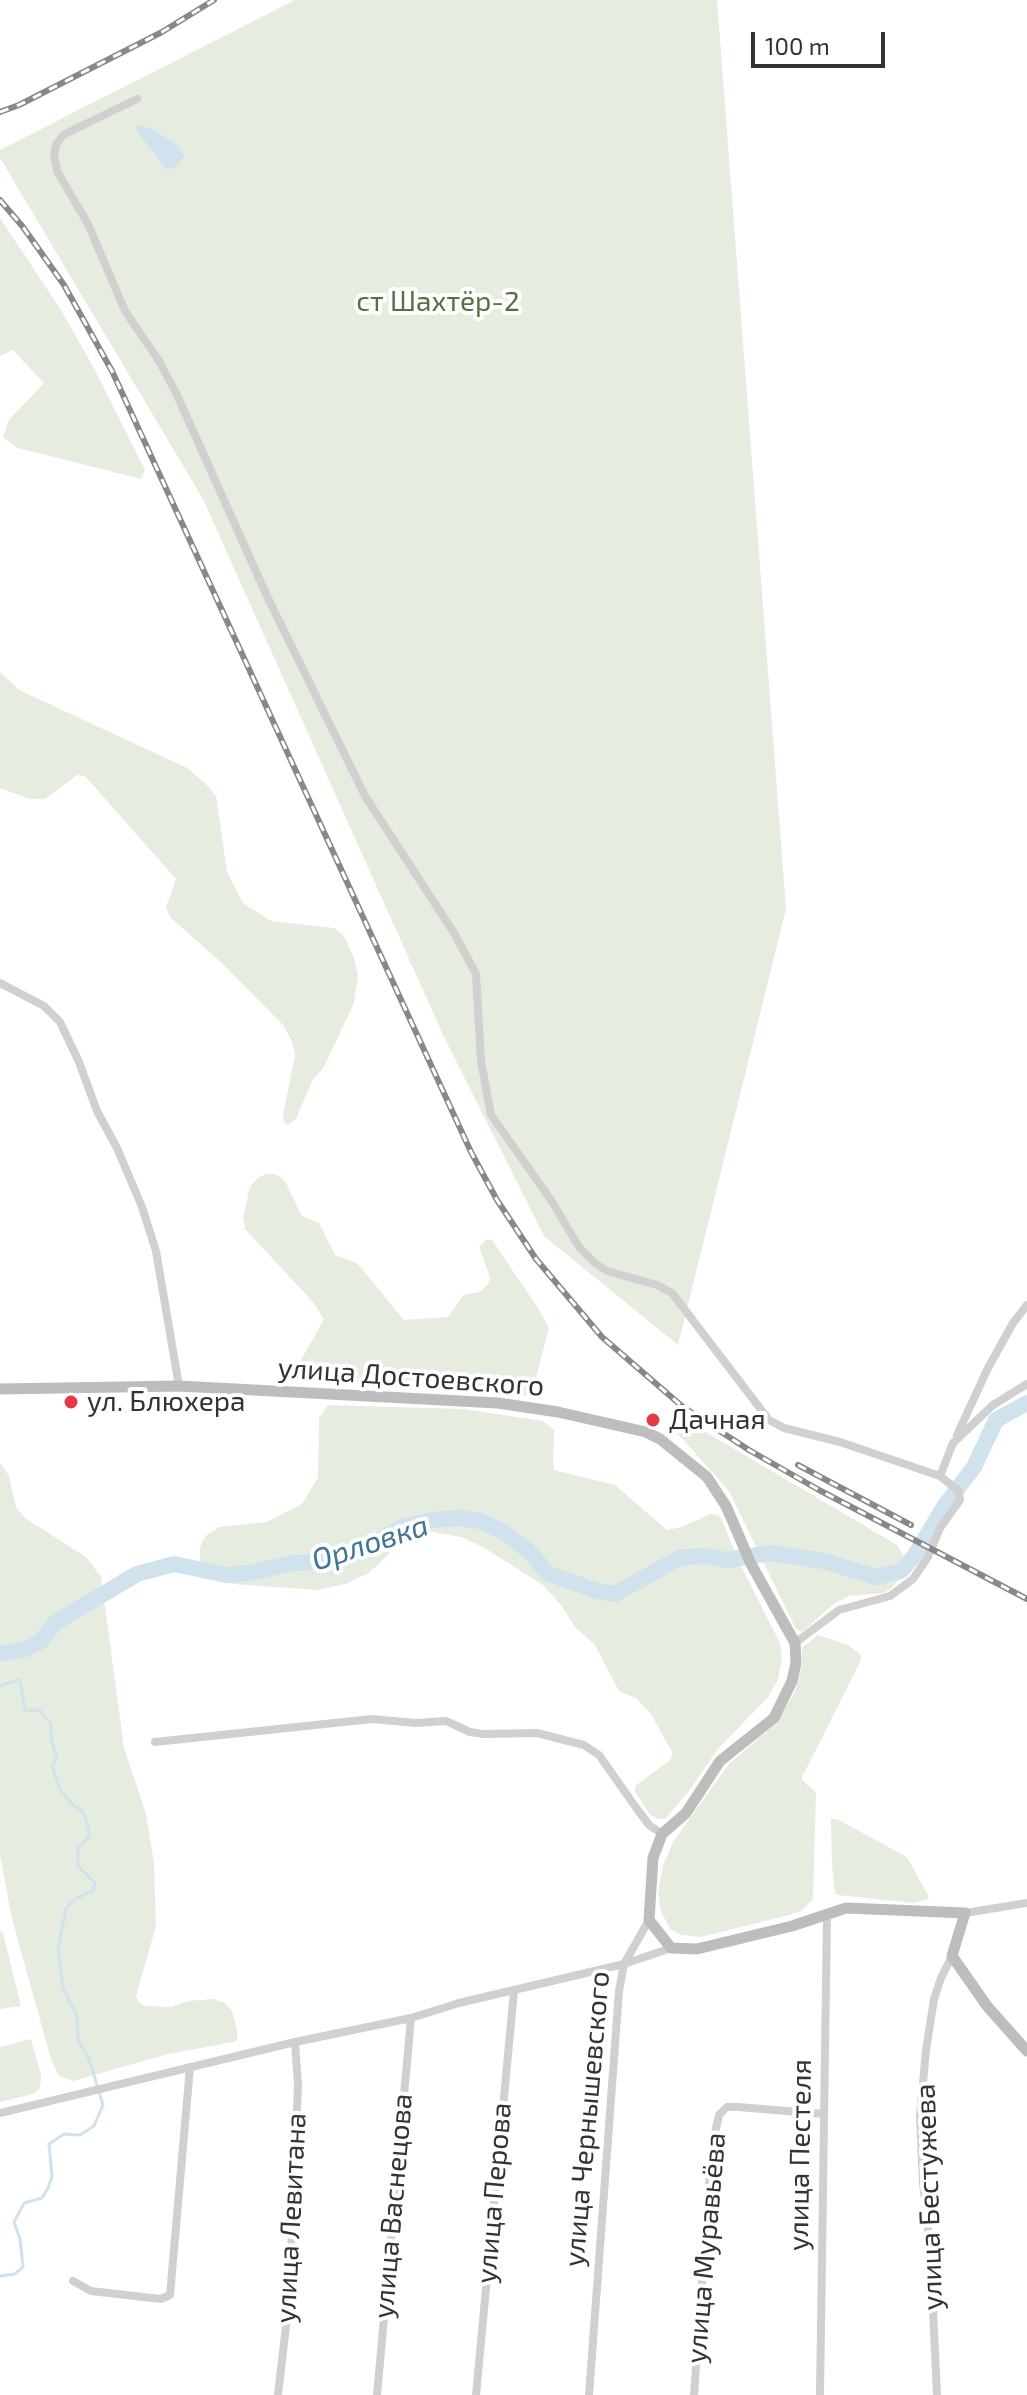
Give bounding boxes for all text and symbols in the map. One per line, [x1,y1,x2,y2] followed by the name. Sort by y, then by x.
[755,16,889,66] scale bar
[765,31,830,60] text: 100 m
[356,285,520,319] park label: ст Шахтёр-2
[277,1351,545,1403] street label: улица Достоевского
[87,1385,246,1419] place label: ул. Блюхера
[62,1393,80,1411] marker: ул. Блюхера
[669,1403,766,1437] place label: Дачная
[644,1411,662,1429] marker: Дачная
[307,1507,433,1579] water label: Орловка
[557,1970,617,2268] street label: улица Чернышевского
[782,2059,818,2251] street label: улица Пестеля
[908,2083,950,2311] street label: улица Бестужева
[366,2092,420,2320] street label: улица Васнецова
[469,2101,519,2285] street label: улица Перова
[269,2112,313,2324] street label: улица Левитана
[679,2131,733,2365] street label: улица Муравьёва

